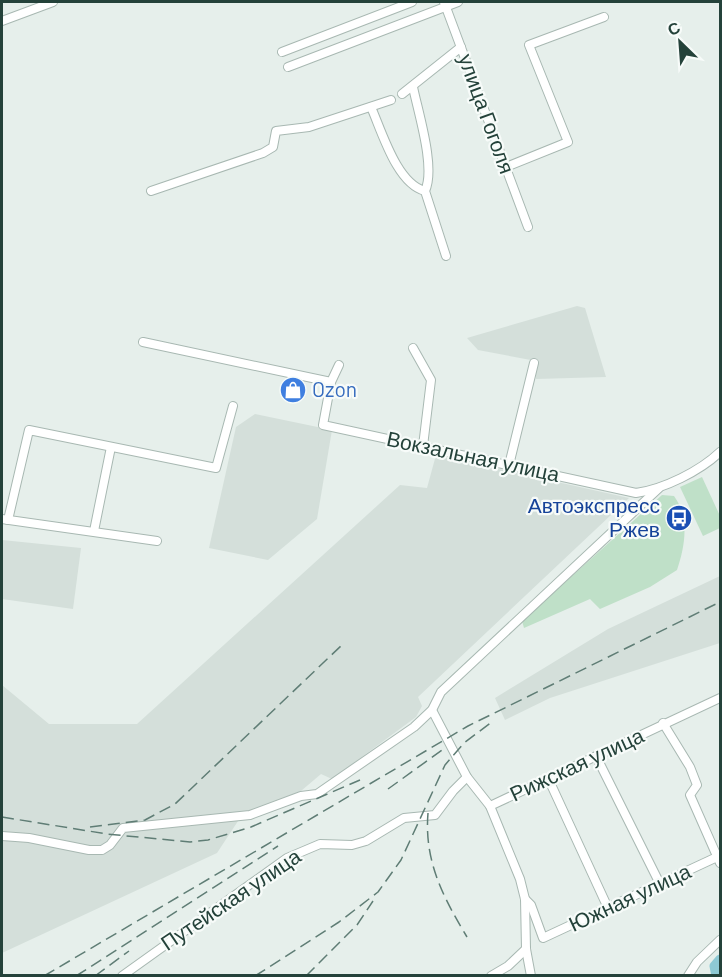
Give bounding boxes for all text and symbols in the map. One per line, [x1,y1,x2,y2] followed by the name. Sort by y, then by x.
[650,12,710,72] north arrow
[664,17,683,39] text: С
[454,50,521,177] street label: улица Гоголя
[278,375,308,405] shop icon: Ozon
[312,376,357,401] place label: Ozon
[385,425,562,486] street label: Вокзальная улица
[528,492,660,541] place label: Автоэкспресс Ржев
[664,503,694,533] bus stop icon: Автоэкспресс Ржев
[505,722,648,806] street label: Рижская улица
[155,842,305,955] street label: Путейская улица
[564,857,695,936] street label: Южная улица

